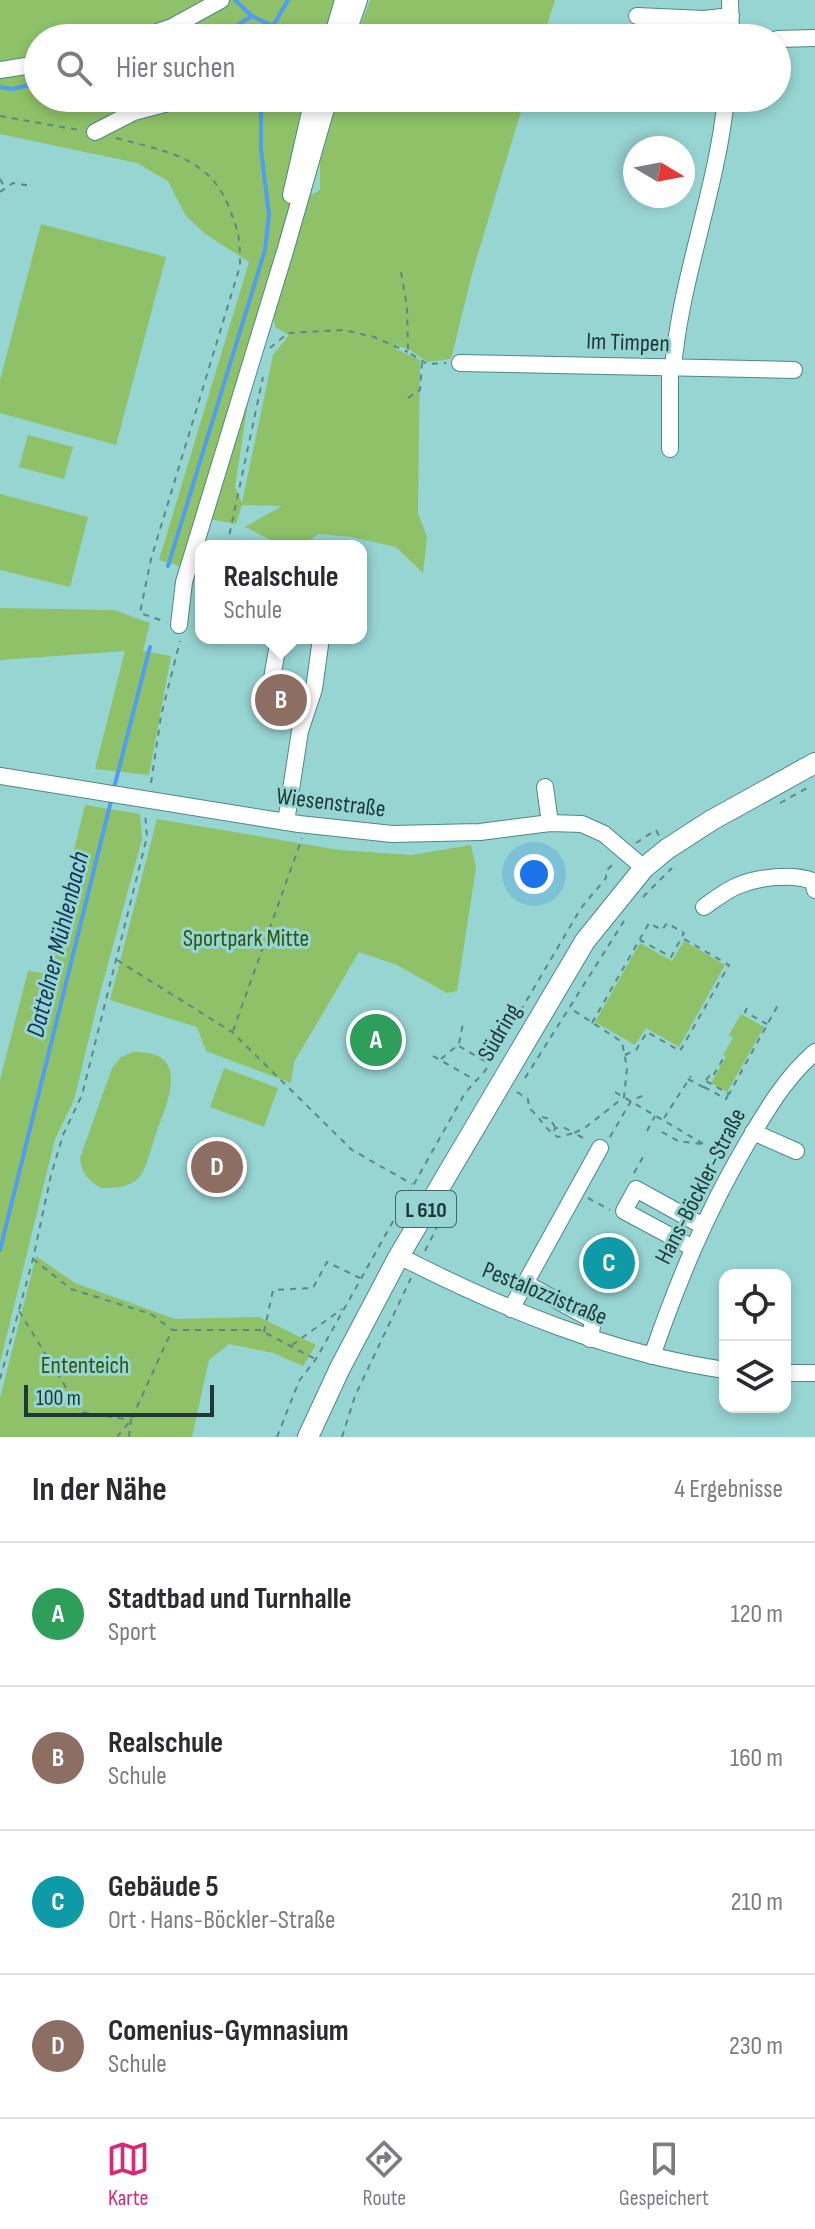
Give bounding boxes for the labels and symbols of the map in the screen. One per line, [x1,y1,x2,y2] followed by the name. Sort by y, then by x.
[623,136,695,208] north arrow
[586,327,670,358] street label: Im Timpen
[255,670,307,730] pin: B
[275,781,387,824] street label: Wiesenstraße
[20,848,97,1040] water label: Dattelner Mühlenbach
[514,854,554,894] your location
[183,924,309,953] park label: Sportpark Mitte
[471,998,527,1066] street label: Südring
[350,1010,402,1070] pin: A
[649,1103,752,1269] street label: Hans-Böckler-Straße
[191,1137,243,1197] pin: D
[396,1191,456,1227] road number: L 610
[583,1233,635,1293] pin: C
[478,1255,612,1332] street label: Pestalozzistraße
[41,1351,129,1380] park label: Ententeich
[24,1381,214,1417] scale bar

